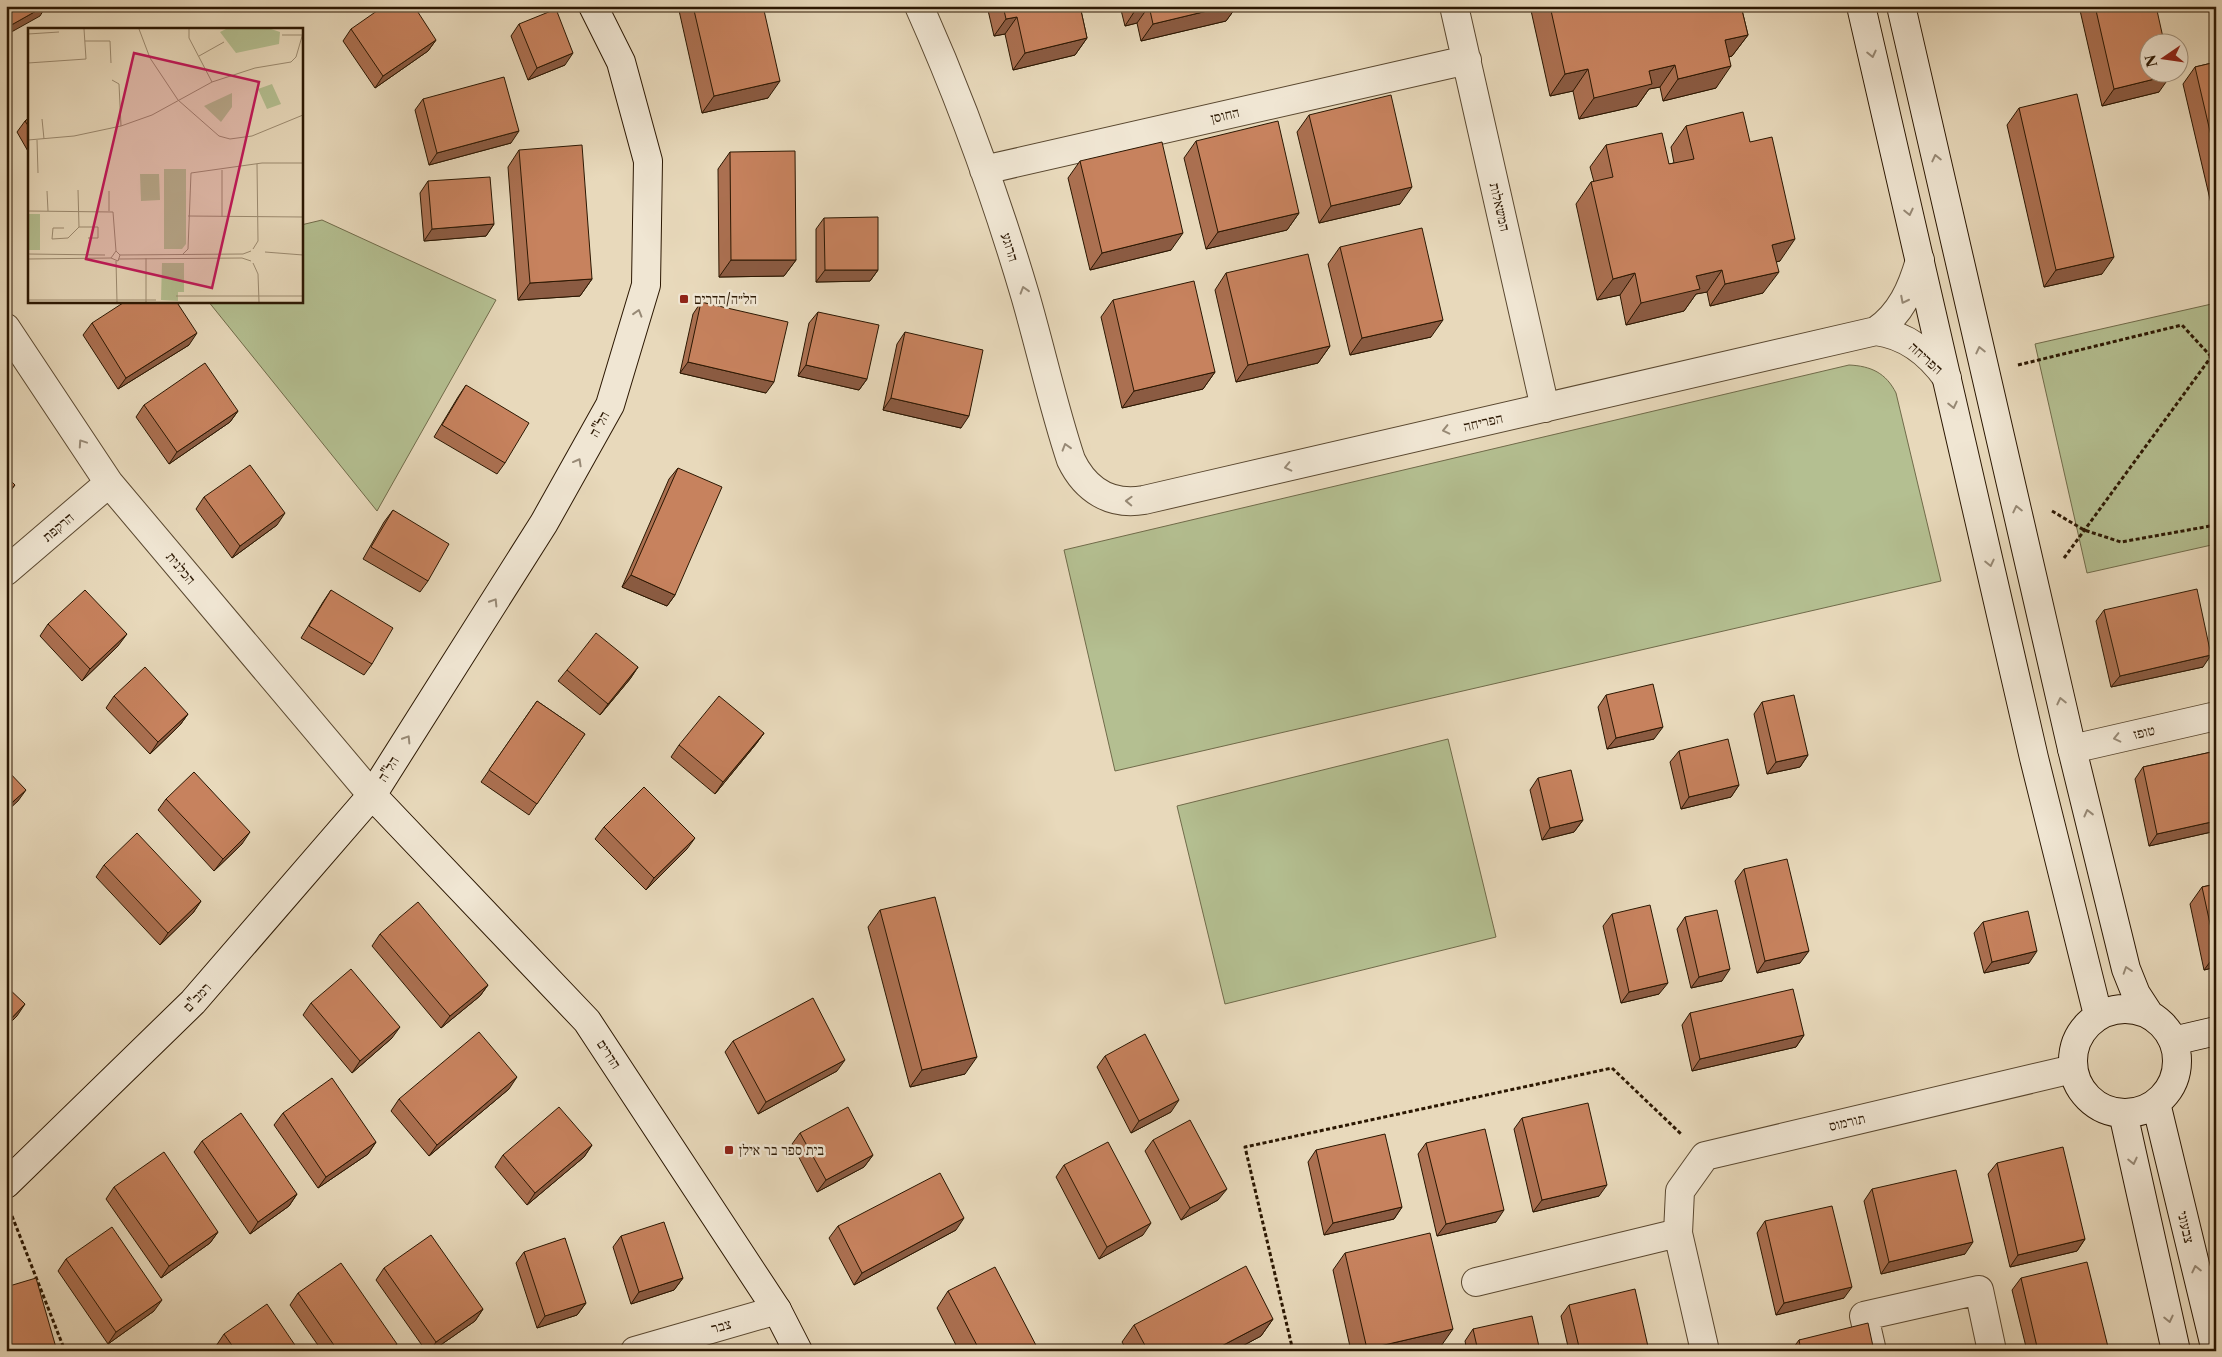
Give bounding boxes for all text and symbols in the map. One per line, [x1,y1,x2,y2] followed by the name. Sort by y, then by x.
[28,28,302,302] inset map
[2140,32,2190,82] north arrow
[1866,49,1877,58] one-way arrow
[2141,53,2161,69] text: N
[1209,103,1241,127] street label: החוסן
[1931,153,1942,162] one-way arrow
[1486,181,1514,233] street label: המשאלות
[1903,208,1914,217] one-way arrow
[997,230,1023,264] street label: הרוגע
[1019,287,1029,295] one-way arrow
[694,290,757,308] place label: הל״ה/הדרים
[678,293,690,305] marker: הל״ה/הדרים
[1900,295,1910,304] one-way arrow
[633,309,643,317] one-way arrow
[1905,338,1947,378] street label: הפריחה
[1975,346,1986,355] one-way arrow
[1947,400,1958,409] one-way arrow
[585,408,613,440] street label: הל"ה
[1461,409,1505,435] street label: הפריחה
[1442,424,1451,435] one-way arrow
[79,439,88,448] one-way arrow
[1062,444,1072,452] one-way arrow
[571,459,581,468] one-way arrow
[1284,461,1293,472] one-way arrow
[1125,496,1133,506] one-way arrow
[2012,504,2023,513] one-way arrow
[38,509,78,545] street label: הרקפת
[162,548,200,588] street label: הכלנית
[1984,558,1995,567] one-way arrow
[488,598,497,607] one-way arrow
[2056,697,2067,705] one-way arrow
[2131,721,2157,743] street label: טופז
[2113,732,2122,743] one-way arrow
[401,735,410,745] one-way arrow
[373,753,403,785] street label: הל"ה
[2083,808,2094,817] one-way arrow
[2123,967,2133,975] one-way arrow
[179,979,215,1015] street label: רמב"ם
[593,1036,625,1072] street label: הדרים
[1827,1109,1867,1135] street label: תורמוס
[739,1141,824,1159] place label: בית ספר בר אילן
[723,1144,735,1156] marker: בית ספר בר אילן
[2127,1156,2138,1165] one-way arrow
[2174,1209,2198,1245] street label: צבעוני
[2191,1265,2202,1274] one-way arrow
[709,1314,733,1337] street label: צבר
[2163,1315,2174,1324] one-way arrow

